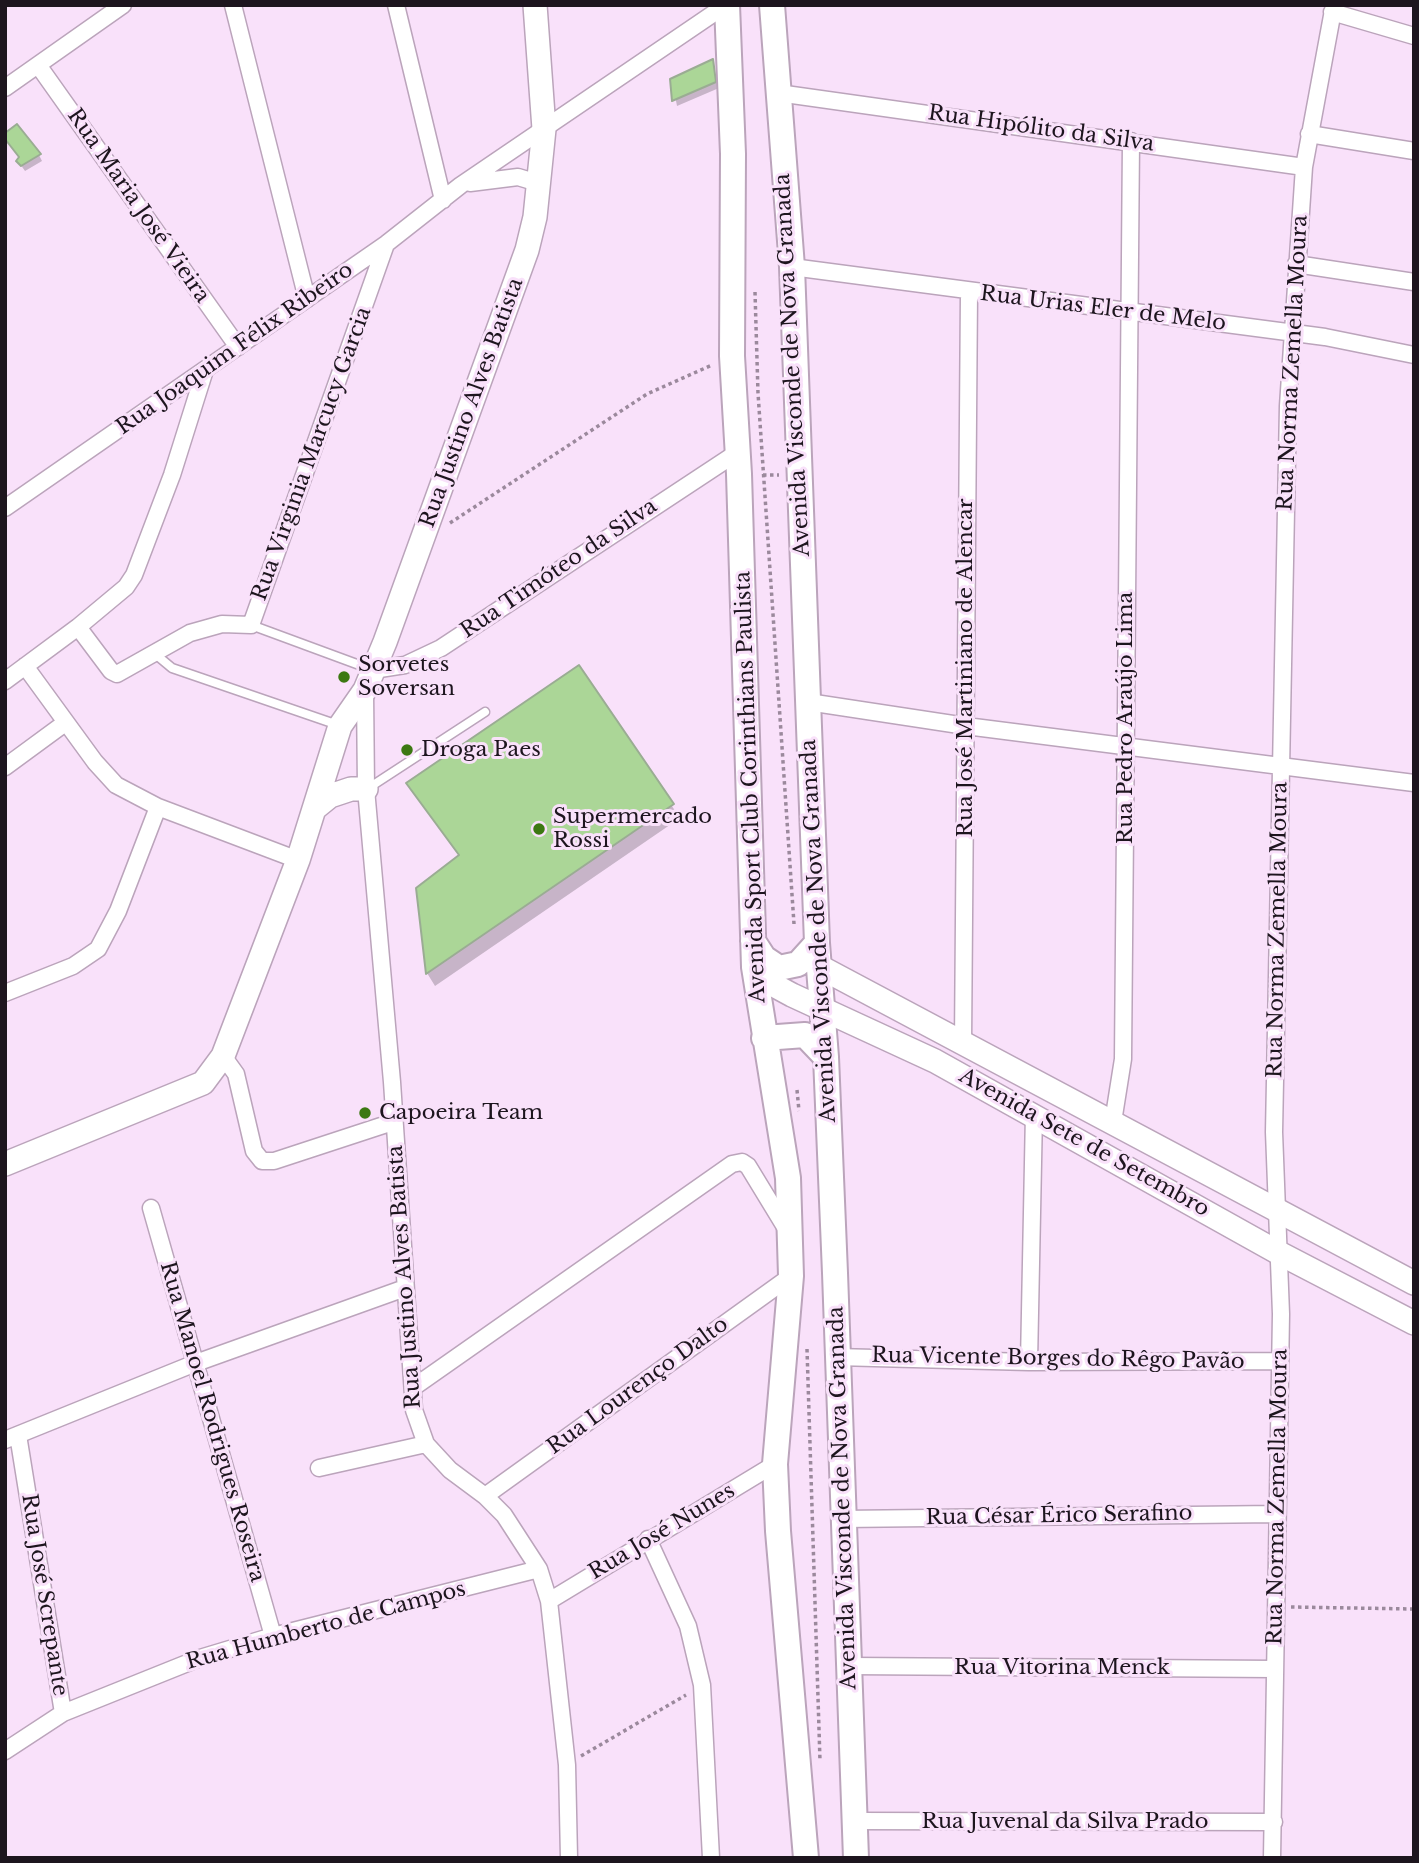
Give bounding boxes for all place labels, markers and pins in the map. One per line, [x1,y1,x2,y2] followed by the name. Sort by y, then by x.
[358,652,455,702] place label: Sorvetes Soversan
[336,669,352,685] marker: Sorvetes Soversan
[421,737,541,763] place label: Droga Paes
[399,742,415,758] marker: Droga Paes
[553,804,712,854] place label: Supermercado Rossi
[531,821,547,837] marker: Supermercado Rossi
[379,1100,543,1126] place label: Capoeira Team
[357,1105,373,1121] marker: Capoeira Team

